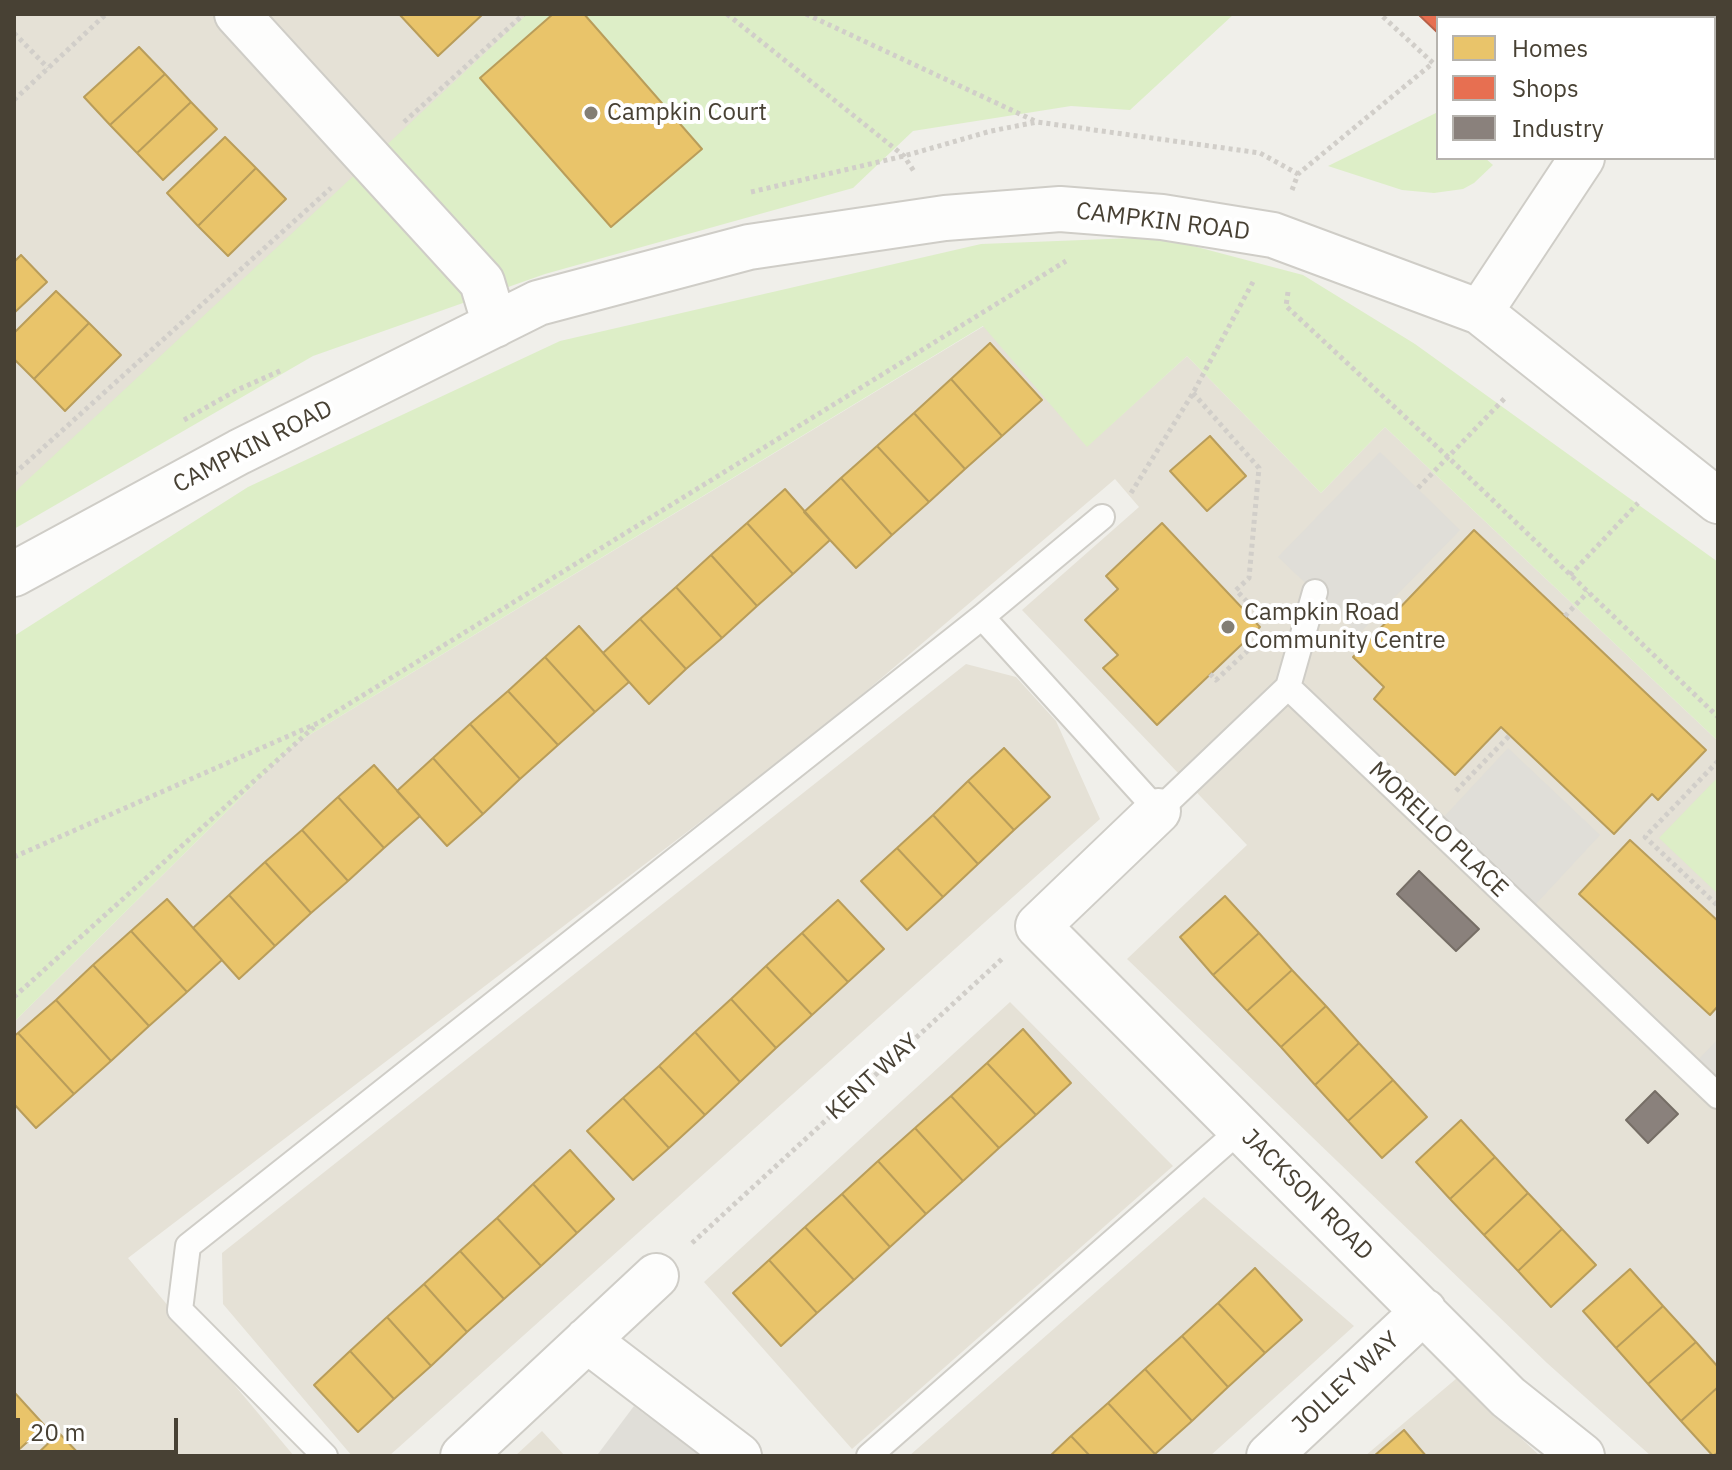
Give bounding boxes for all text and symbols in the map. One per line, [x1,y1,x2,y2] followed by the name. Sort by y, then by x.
[1436,16,1716,160] legend
[1512,32,1588,64] text: Homes
[1512,72,1579,104] text: Shops
[607,99,767,127] place label: Campkin Court
[582,104,600,122] marker: Campkin Court
[1512,112,1604,144] text: Industry
[1074,197,1252,247] street label: CAMPKIN ROAD
[168,394,338,500] street label: CAMPKIN ROAD
[1244,599,1446,655] place label: Campkin Road Community Centre
[1219,618,1237,636] marker: Campkin Road Community Centre
[1362,756,1514,904] street label: MORELLO PLACE
[821,1028,925,1126] street label: KENT WAY
[1235,1123,1379,1267] street label: JACKSON ROAD
[1286,1326,1406,1440] street label: JOLLEY WAY
[20,1402,182,1452] scale bar
[30,1416,85,1448] text: 20 m

